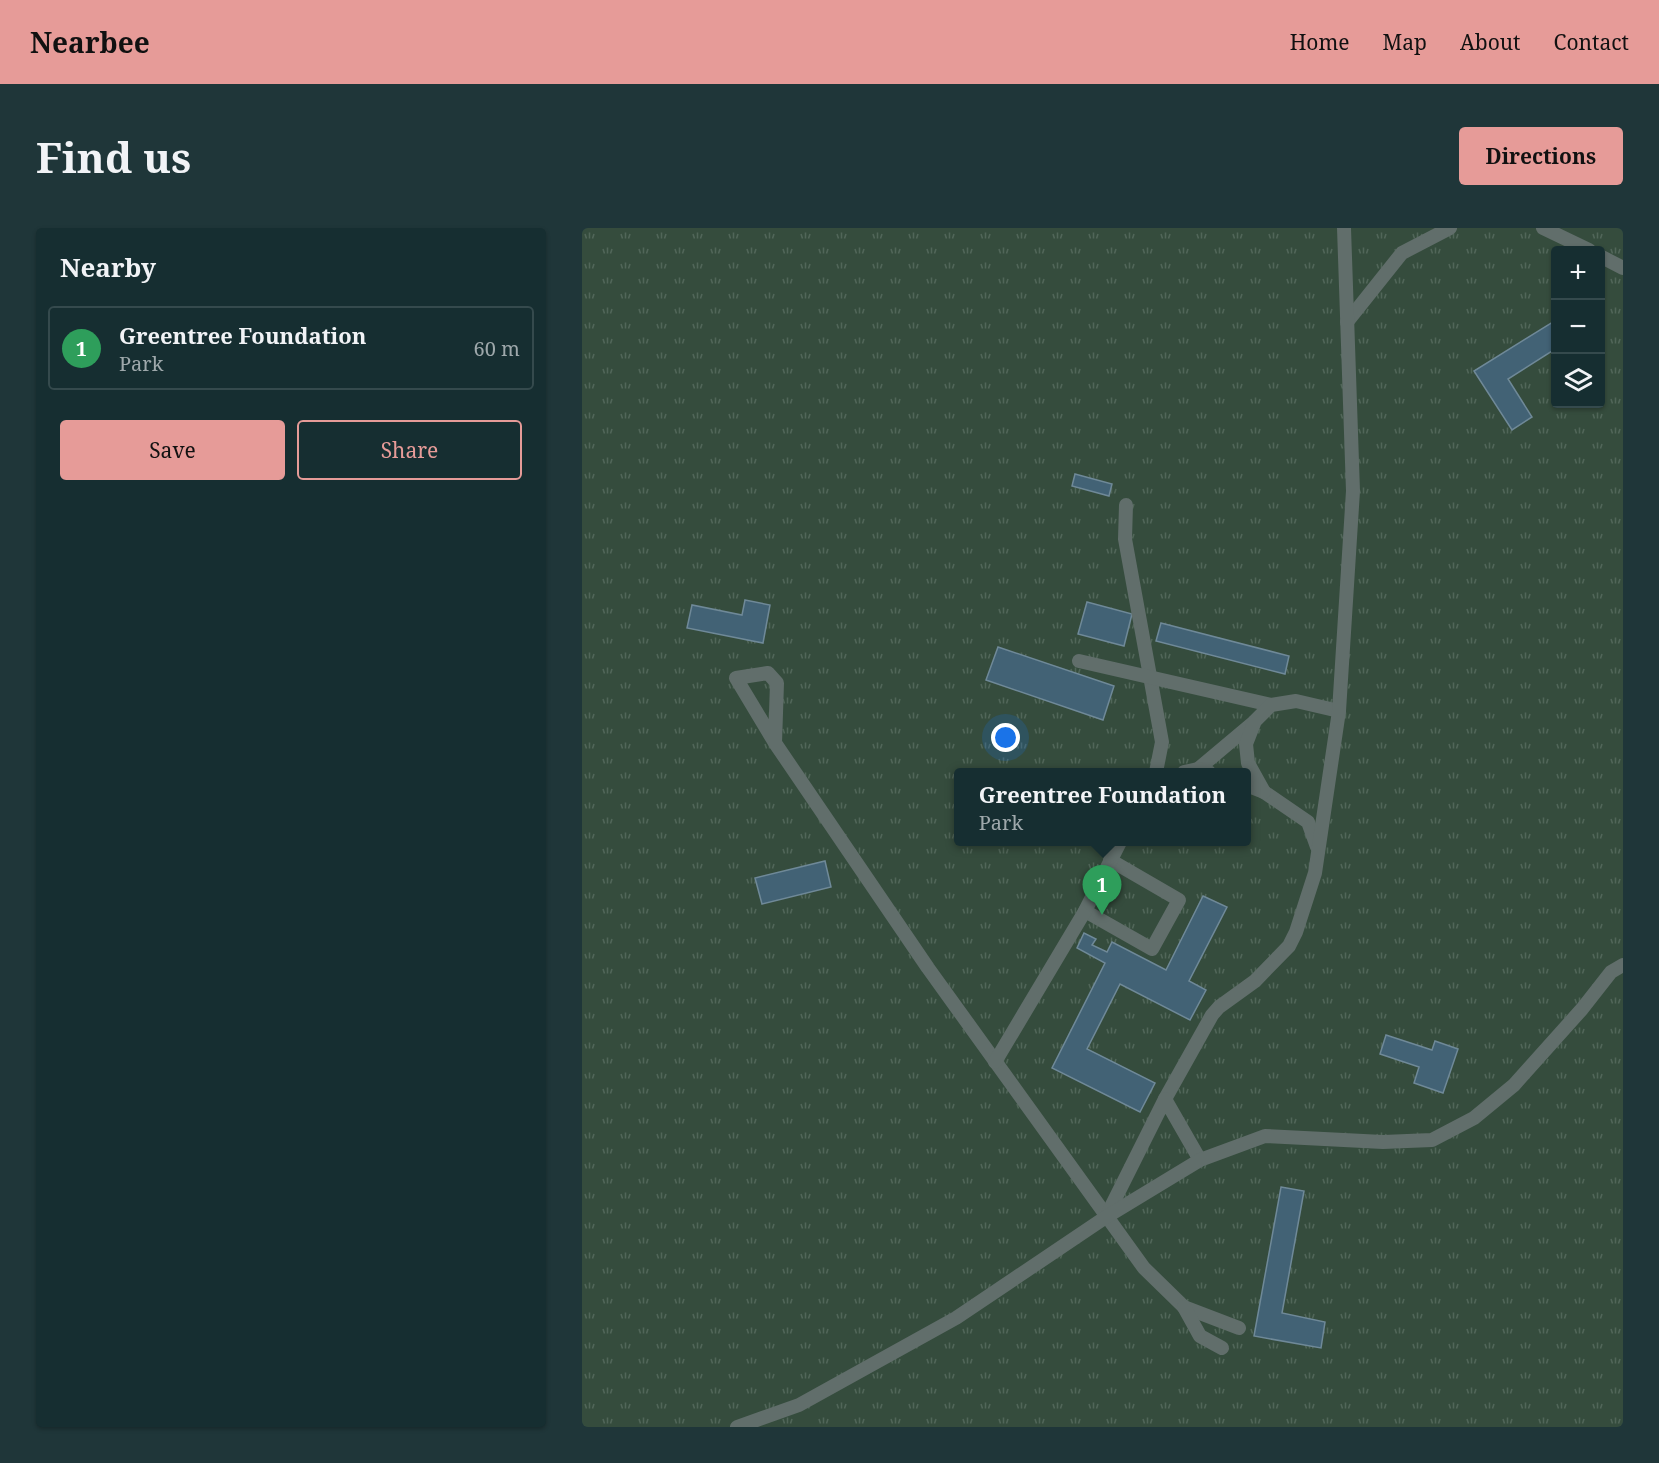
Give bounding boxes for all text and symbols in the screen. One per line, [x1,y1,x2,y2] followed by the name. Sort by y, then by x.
[30,23,150,61] text: Nearbee
[1290,28,1350,56] text: Home
[1383,28,1427,56] text: Map
[1460,28,1521,56] text: About
[1554,28,1629,56] text: Contact
[1459,127,1623,185] button: Directions
[36,128,191,185] text: Find us
[1551,246,1605,408] map controls
[1551,246,1605,300] button: +
[60,249,156,285] text: Nearby
[1551,300,1605,354] button: −
[119,320,367,350] text: Greentree Foundation
[76,335,87,362] text: 1
[474,335,520,362] text: 60 m
[119,350,163,377] text: Park
[1551,354,1605,408] button: layers
[60,420,285,480] button: Save
[297,420,522,480] button: Share
[991,723,1020,752] your location
[954,768,1251,846] popup
[979,779,1226,809] text: Greentree Foundation
[979,809,1023,836] text: Park
[1082,866,1122,915] pin: 1

